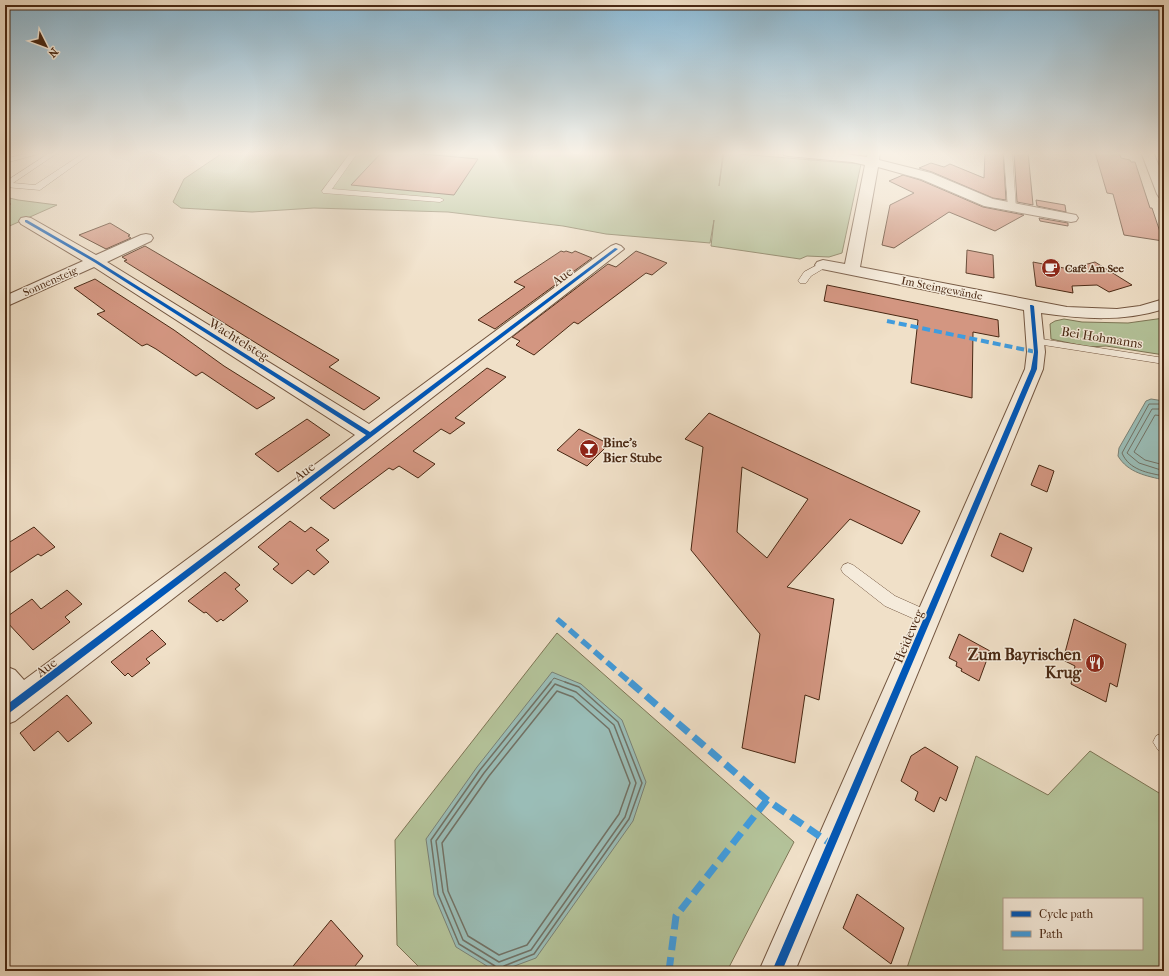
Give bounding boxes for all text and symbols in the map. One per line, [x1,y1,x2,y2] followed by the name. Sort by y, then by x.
[26,26,66,66] north arrow
[45,45,61,60] text: N
[1040,257,1062,279] cafe icon: Café Am See
[1065,262,1125,275] place label: Café Am See
[548,263,576,290] street label: Aue
[21,264,80,299] street label: Sonnensteig
[900,274,984,303] street label: Im Steingewände
[205,314,273,364] street label: Wachtelsteg
[1060,324,1144,351] street label: Bei Hohmanns
[603,435,662,465] place label: Bine's Bier Stube
[578,438,600,460] bar icon: Bine's Bier Stube
[290,458,318,485] street label: Aue
[891,606,927,665] street label: Heideweg
[968,645,1082,683] place label: Zum Bayrischen Krug
[1084,652,1106,674] restaurant icon: Zum Bayrischen Krug
[32,654,60,681] street label: Aue
[1003,898,1143,950] legend
[1039,907,1094,921] text: Cycle path
[1039,927,1063,941] text: Path

